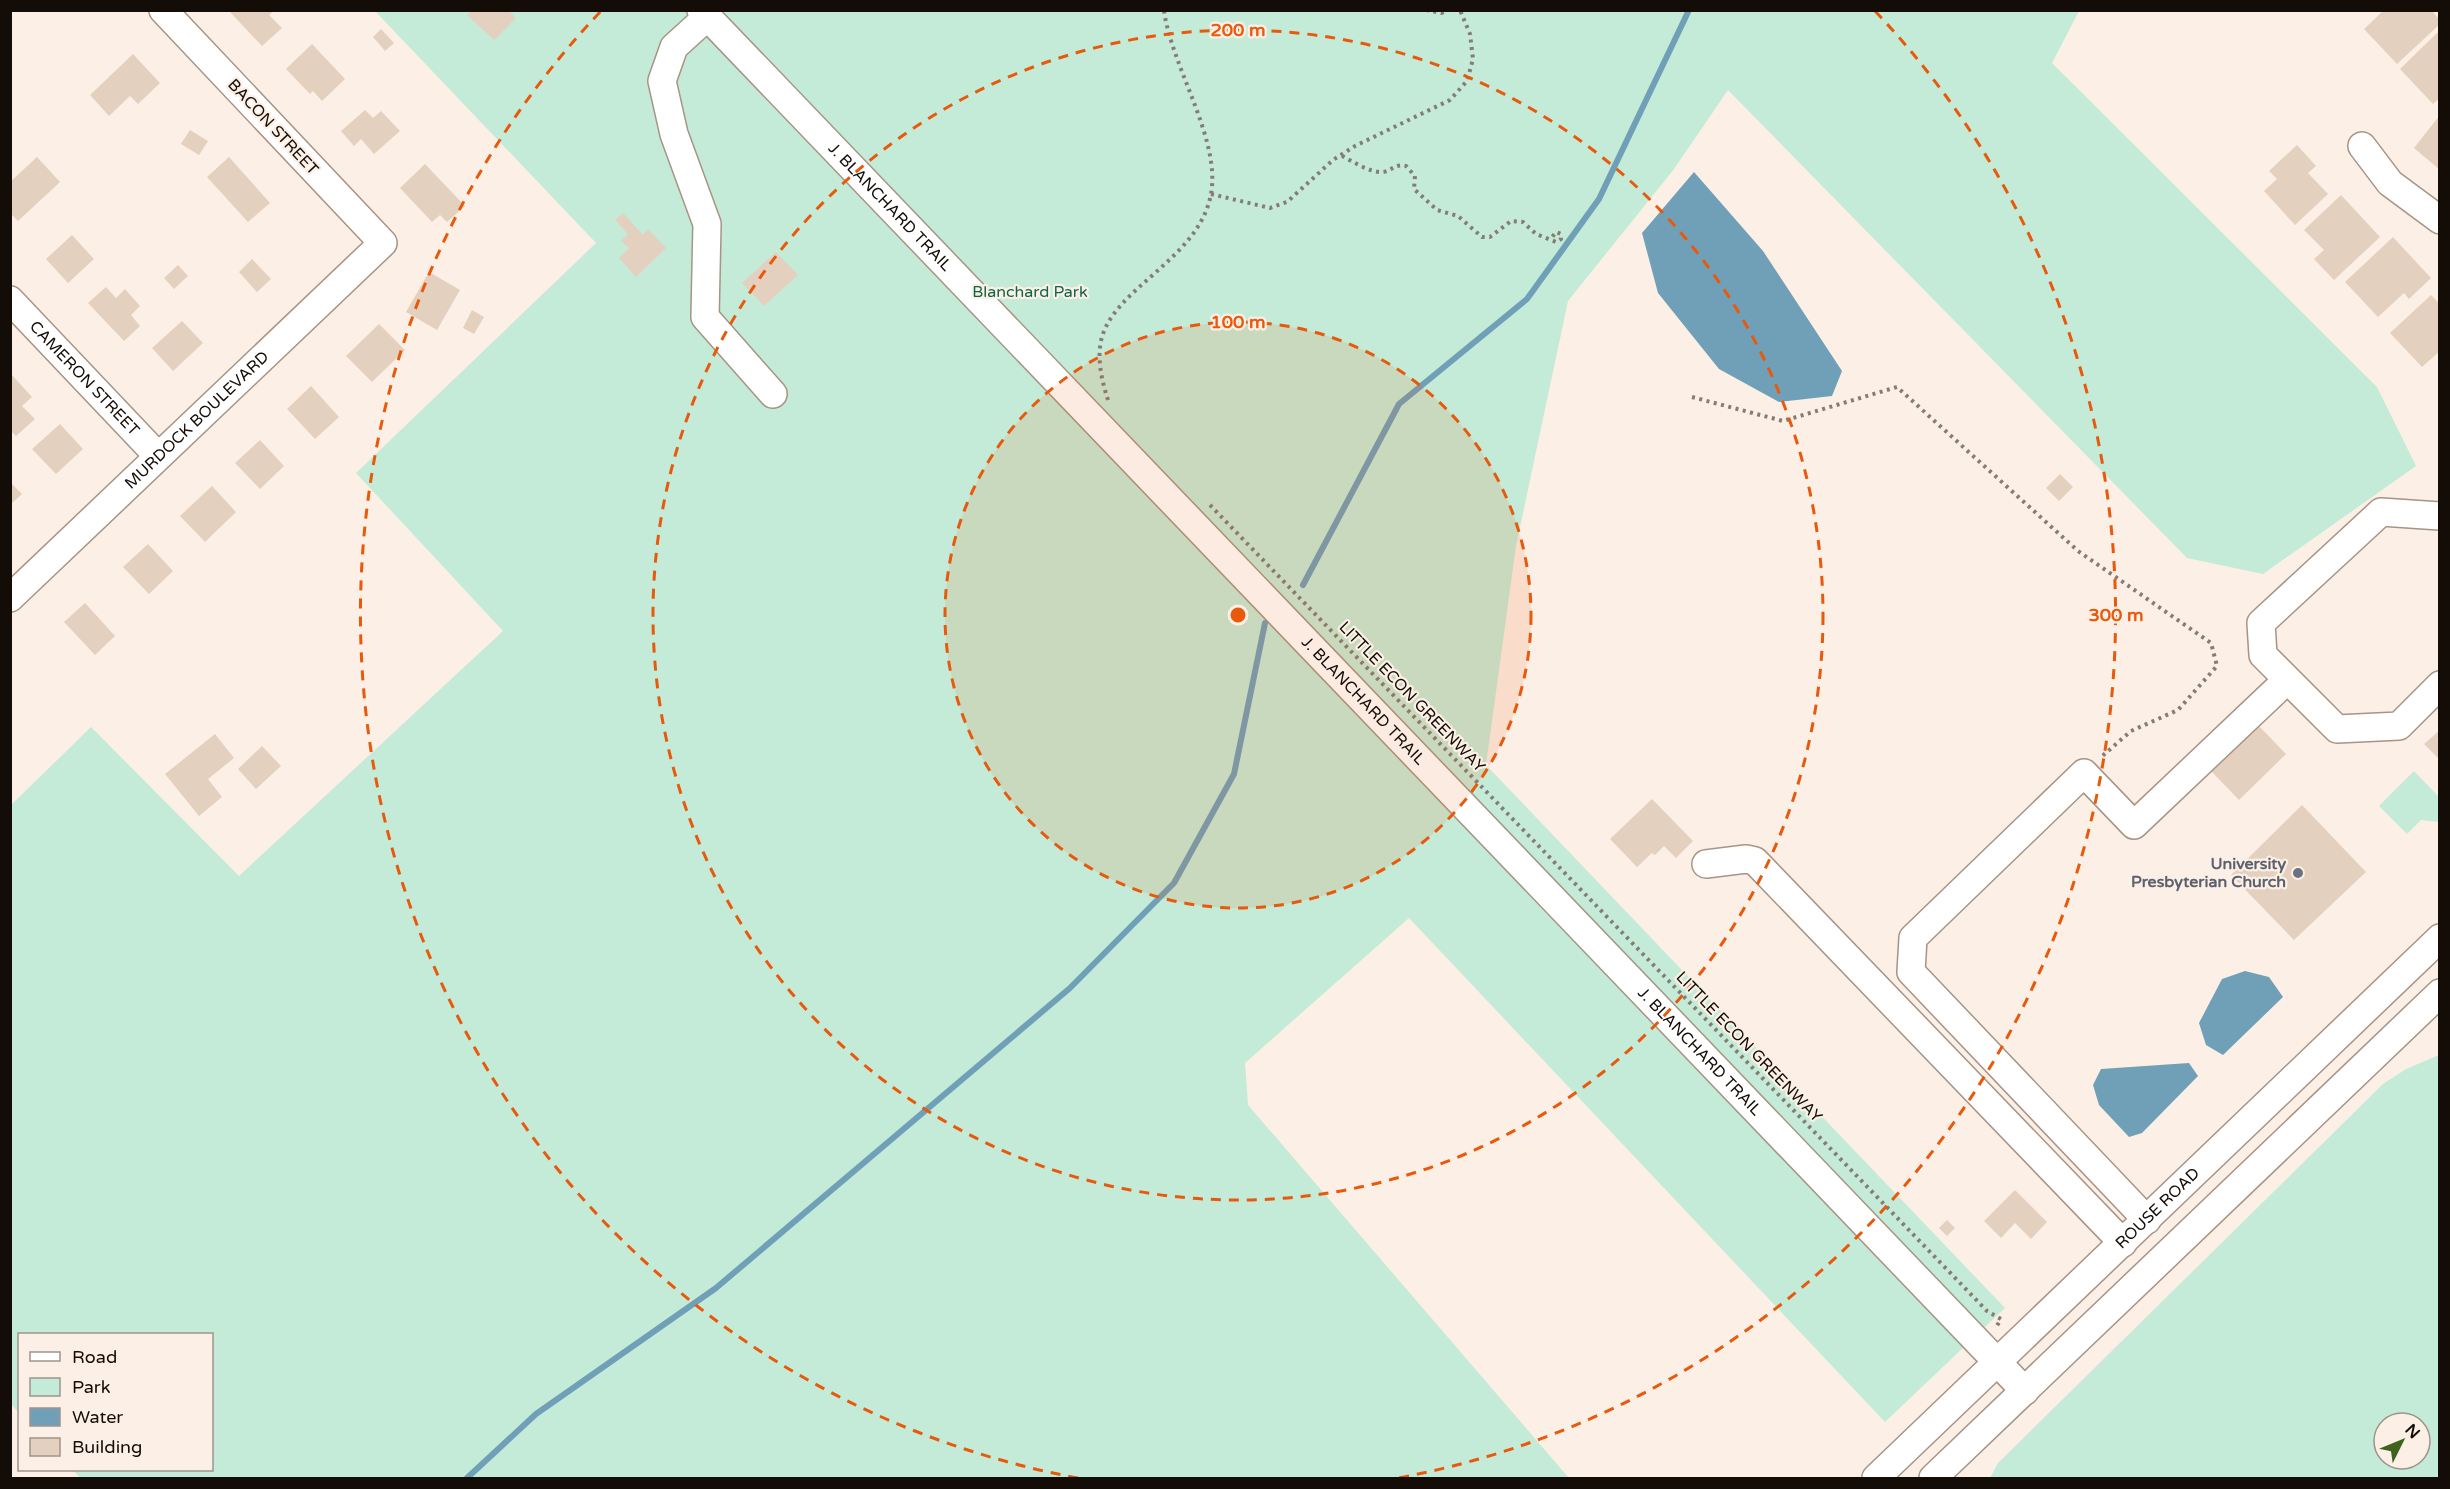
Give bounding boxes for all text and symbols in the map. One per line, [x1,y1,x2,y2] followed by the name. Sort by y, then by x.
[1210,19,1266,41] text: 200 m
[223,75,323,179] street label: BACON STREET
[824,139,956,275] street label: J. BLANCHARD TRAIL
[972,282,1088,302] park label: Blanchard Park
[1210,311,1266,333] text: 100 m
[25,317,144,440] street label: CAMERON STREET
[121,347,273,493] street label: MURDOCK BOULEVARD
[2088,604,2144,626] text: 300 m
[1228,605,1248,625] centre of rings
[1335,617,1489,777] street label: LITTLE ECON GREENWAY
[1297,632,1429,769] street label: J. BLANCHARD TRAIL
[2131,854,2286,892] place label: University Presbyterian Church
[2291,866,2305,880] marker: University Presbyterian Church
[1672,967,1826,1127] street label: LITTLE ECON GREENWAY
[1634,983,1766,1120] street label: J. BLANCHARD TRAIL
[2111,1163,2204,1253] street label: ROUSE ROAD
[18,1333,213,1471] legend
[72,1346,117,1368] text: Road
[72,1376,111,1398] text: Park
[72,1406,123,1428] text: Water
[2372,1411,2432,1471] north arrow
[2401,1420,2424,1443] text: N
[72,1436,142,1458] text: Building

